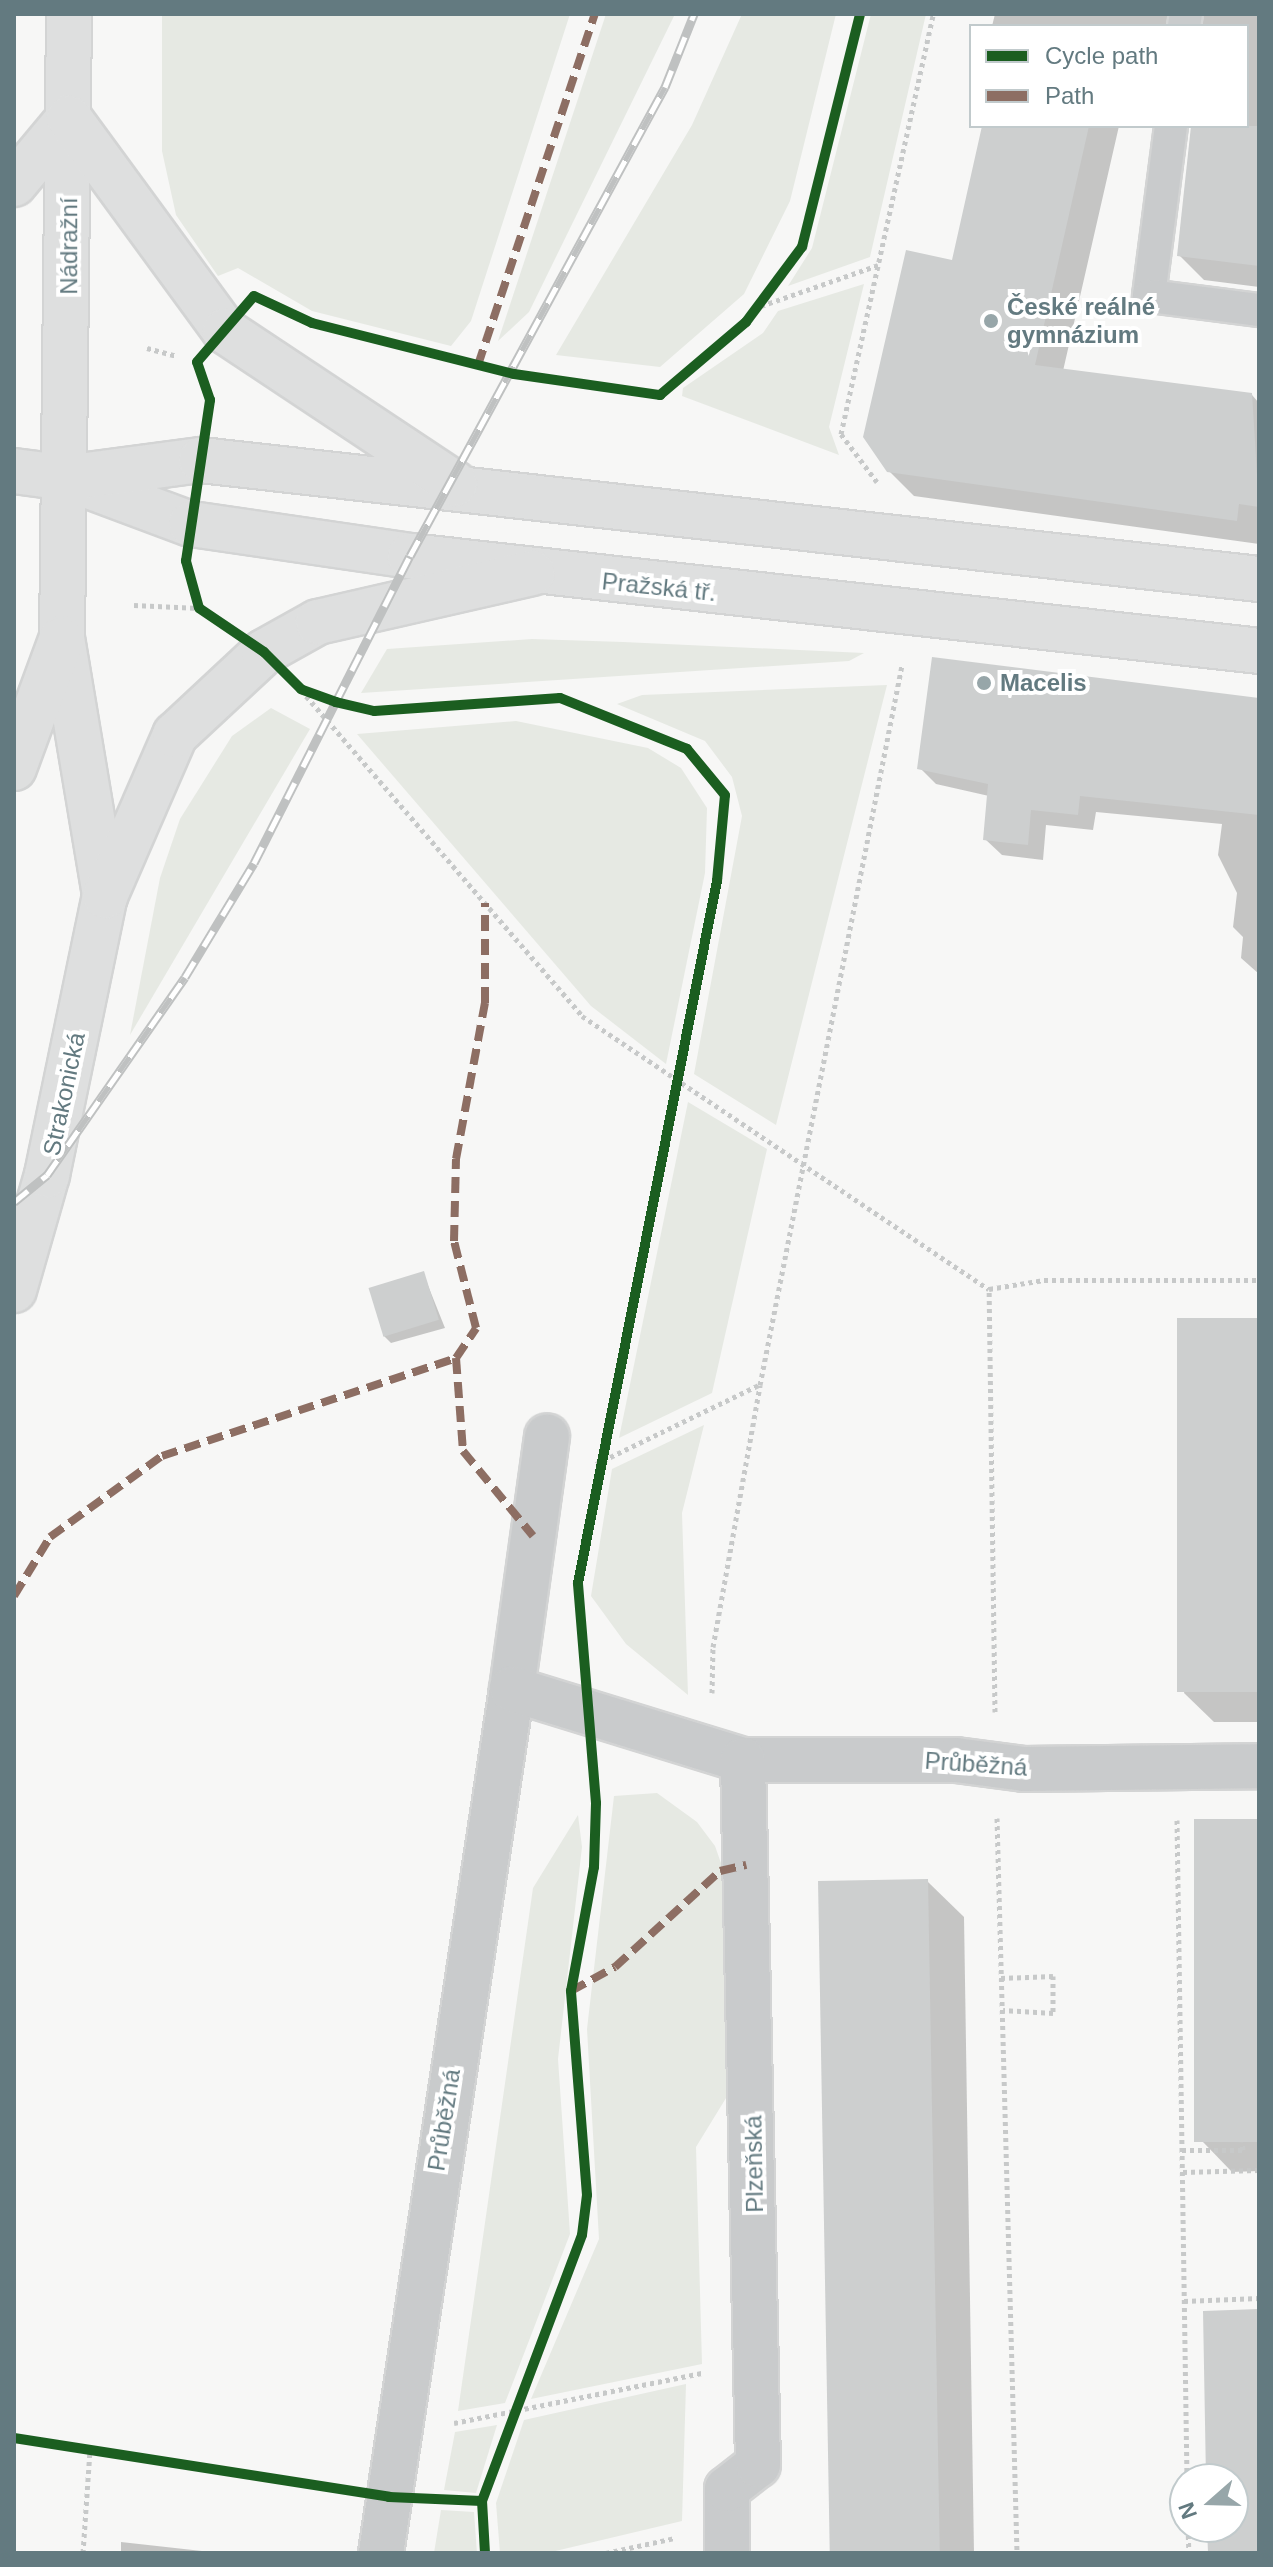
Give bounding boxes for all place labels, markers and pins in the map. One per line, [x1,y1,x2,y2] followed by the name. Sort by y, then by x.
[1007,293,1155,349] place label: České reálné gymnázium
[982,312,1000,330] marker: České reálné gymnázium
[1000,669,1087,697] place label: Macelis
[975,674,993,692] marker: Macelis

